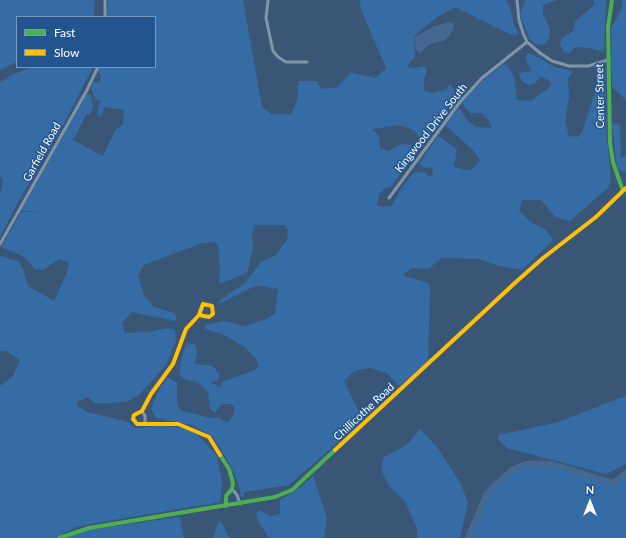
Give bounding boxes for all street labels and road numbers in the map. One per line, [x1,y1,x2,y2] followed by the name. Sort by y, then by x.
[593,64,607,128] street label: Center Street
[392,81,470,175] street label: Kingwood Drive South
[20,120,64,184] street label: Garfield Road
[331,380,397,444] street label: Chillicothe Road

